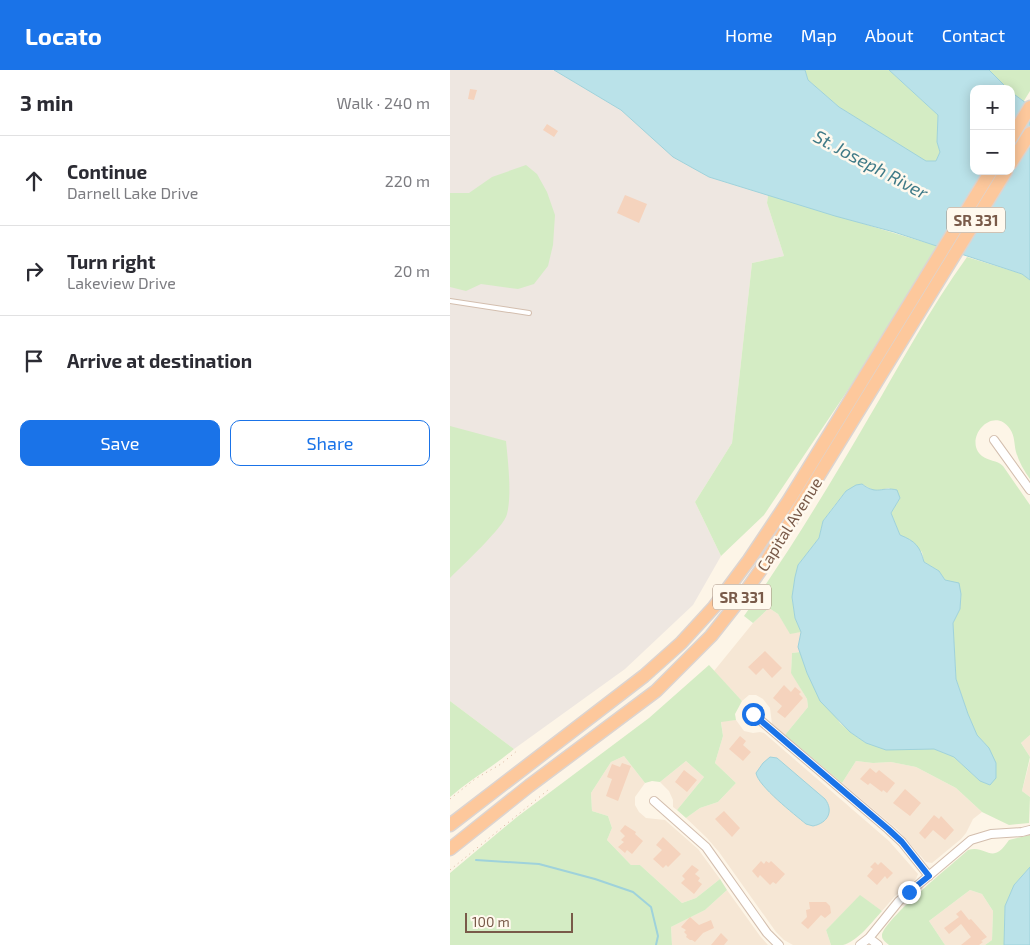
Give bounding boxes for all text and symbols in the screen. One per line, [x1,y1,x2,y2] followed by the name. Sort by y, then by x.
[25,21,102,50] text: Locato
[725,24,773,46] text: Home
[801,24,837,46] text: Map
[865,24,914,46] text: About
[942,24,1005,46] text: Contact
[970,85,1015,175] map controls
[970,85,1015,130] button: +
[20,90,73,115] text: 3 min
[337,93,430,112] text: Walk · 240 m
[810,125,933,204] water label: St. Joseph River
[970,130,1015,175] button: −
[67,160,147,183] text: Continue
[20,167,48,195] icon: ahead
[385,171,430,190] text: 220 m
[67,183,198,202] text: Darnell Lake Drive
[947,208,1005,232] road number: SR 331
[67,250,155,273] text: Turn right
[20,257,48,285] icon: right
[394,261,430,280] text: 20 m
[67,273,176,292] text: Lakeview Drive
[20,347,48,375] icon: arrive
[67,349,252,372] text: Arrive at destination
[20,420,220,466] button: Save
[230,420,430,466] button: Share
[753,474,825,574] street label: Capital Avenue
[713,584,771,610] road number: SR 331
[742,703,765,726] route start
[898,881,921,904] route end
[465,910,572,933] scale bar
[472,913,510,930] text: 100 m

